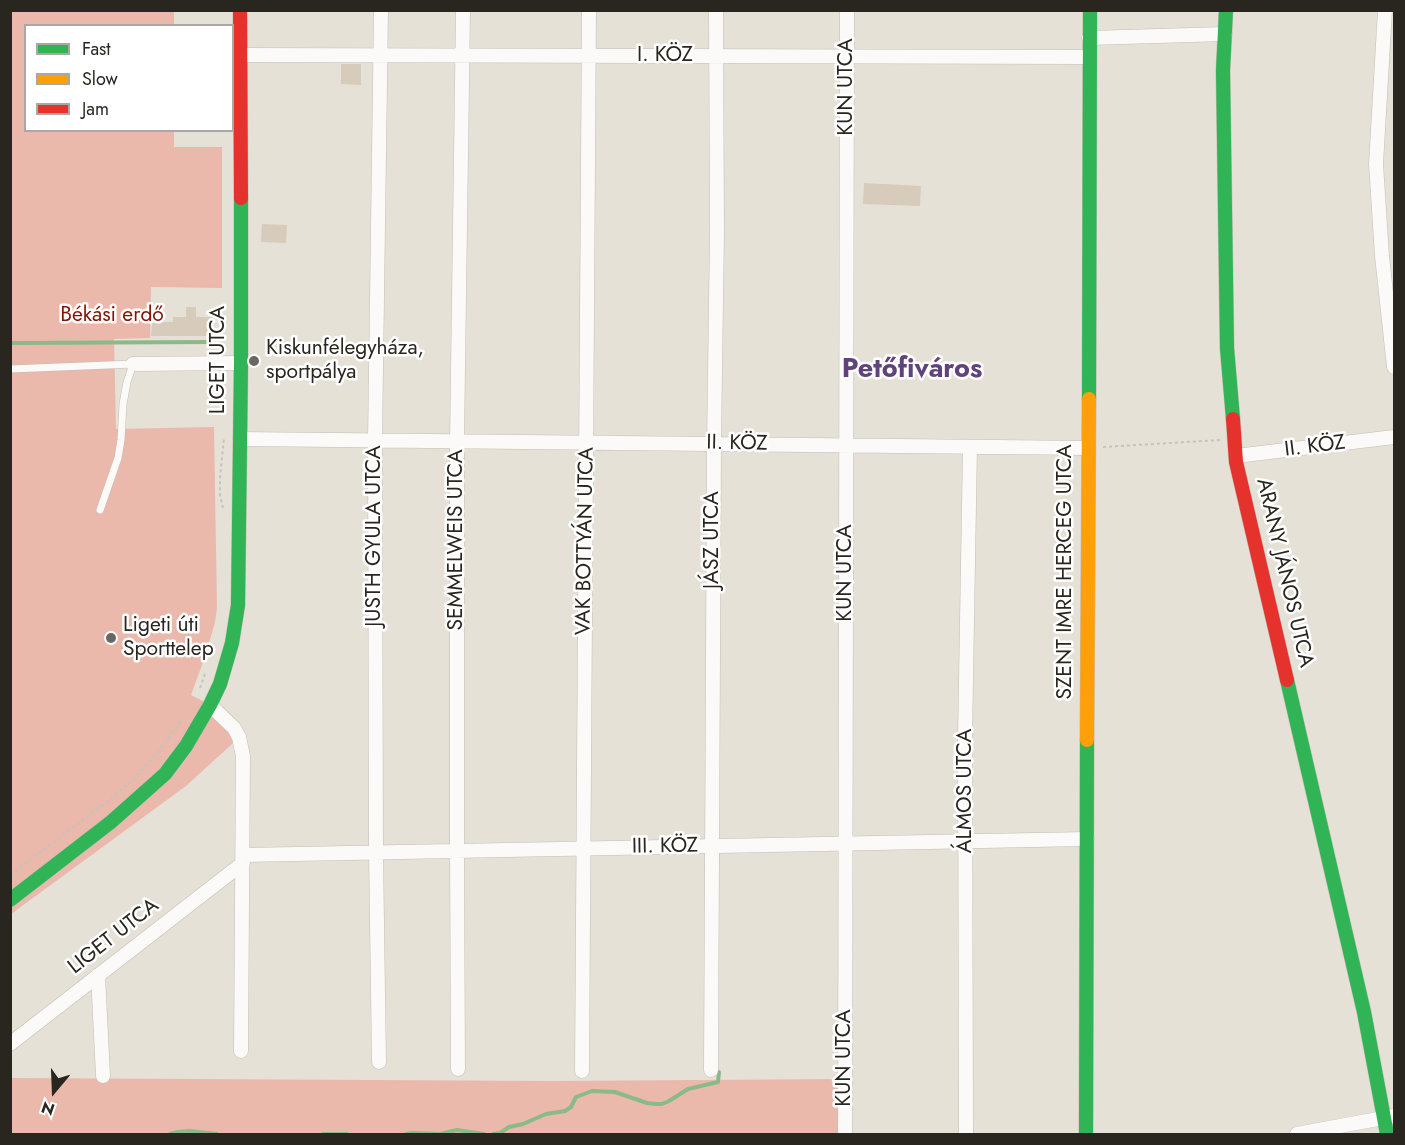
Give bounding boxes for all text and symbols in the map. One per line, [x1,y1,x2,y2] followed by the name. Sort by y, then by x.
[24,24,234,132] legend
[82,36,111,62] text: Fast
[834,38,860,136] street label: KUN UTCA
[637,43,693,69] street label: I. KÖZ
[82,66,118,92] text: Slow
[82,96,109,122] text: Jam
[60,303,164,329] park label: Békási erdő
[206,306,232,414] street label: LIGET UTCA
[266,336,424,386] place label: Kiskunfélegyháza, sportpálya
[247,354,261,368] marker: Kiskunfélegyháza, sportpálya
[842,354,982,386] district label: Petőfiváros
[706,431,768,457] street label: II. KÖZ
[1283,431,1347,463] street label: II. KÖZ
[1053,444,1079,700] street label: SZENT IMRE HERCEG UTCA
[362,445,388,627] street label: JUSTH GYULA UTCA
[572,447,600,635] street label: VAK BOTTYÁN UTCA
[444,449,470,631] street label: SEMMELWEIS UTCA
[1250,476,1318,670] street label: ARANY JÁNOS UTCA
[700,491,726,589] street label: JÁSZ UTCA
[833,524,859,622] street label: KUN UTCA
[123,613,214,663] place label: Ligeti úti Sporttelep
[104,631,118,645] marker: Ligeti úti Sporttelep
[953,729,979,853] street label: ÁLMOS UTCA
[632,834,698,860] street label: III. KÖZ
[64,894,164,980] street label: LIGET UTCA
[832,1009,858,1107] street label: KUN UTCA
[24,1061,84,1121] north arrow
[38,1096,58,1121] text: N

